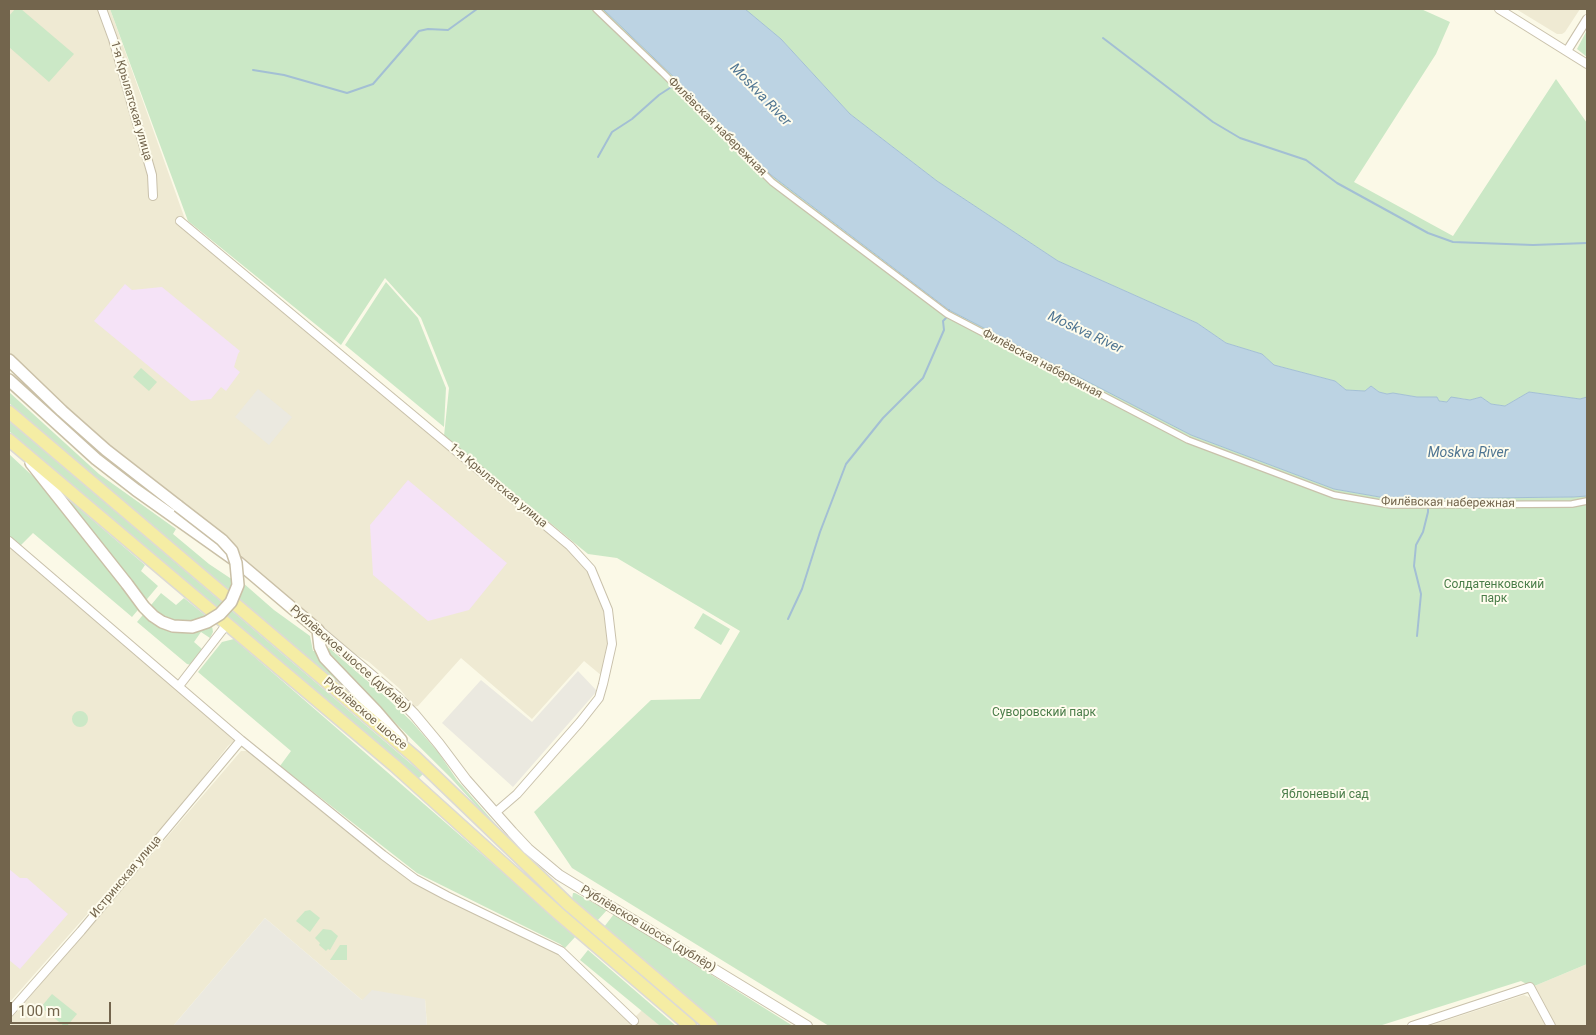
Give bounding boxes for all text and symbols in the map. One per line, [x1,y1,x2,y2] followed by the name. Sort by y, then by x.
[107,40,155,162] street label: 1-я Крылатская улица
[726,60,794,130] water label: Moskva River
[665,75,769,179] street label: Филёвская набережная
[1045,308,1125,358] water label: Moskva River
[979,326,1105,402] street label: Филёвская набережная
[446,441,550,531] street label: 1-я Крылатская улица
[1428,445,1508,461] water label: Moskva River
[1381,495,1515,511] street label: Филёвская набережная
[1444,578,1544,606] park label: Солдатенковский парк
[287,603,413,715] street label: Рублёвское шоссе (дублёр)
[320,675,410,753] street label: Рублёвское шоссе
[992,706,1096,720] park label: Суворовский парк
[1281,788,1369,802] park label: Яблоневый сад
[87,833,165,921] street label: Истринская улица
[578,883,718,975] street label: Рублёвское шоссе (дублёр)
[12,992,114,1024] scale bar
[18,1002,60,1020] text: 100 m

